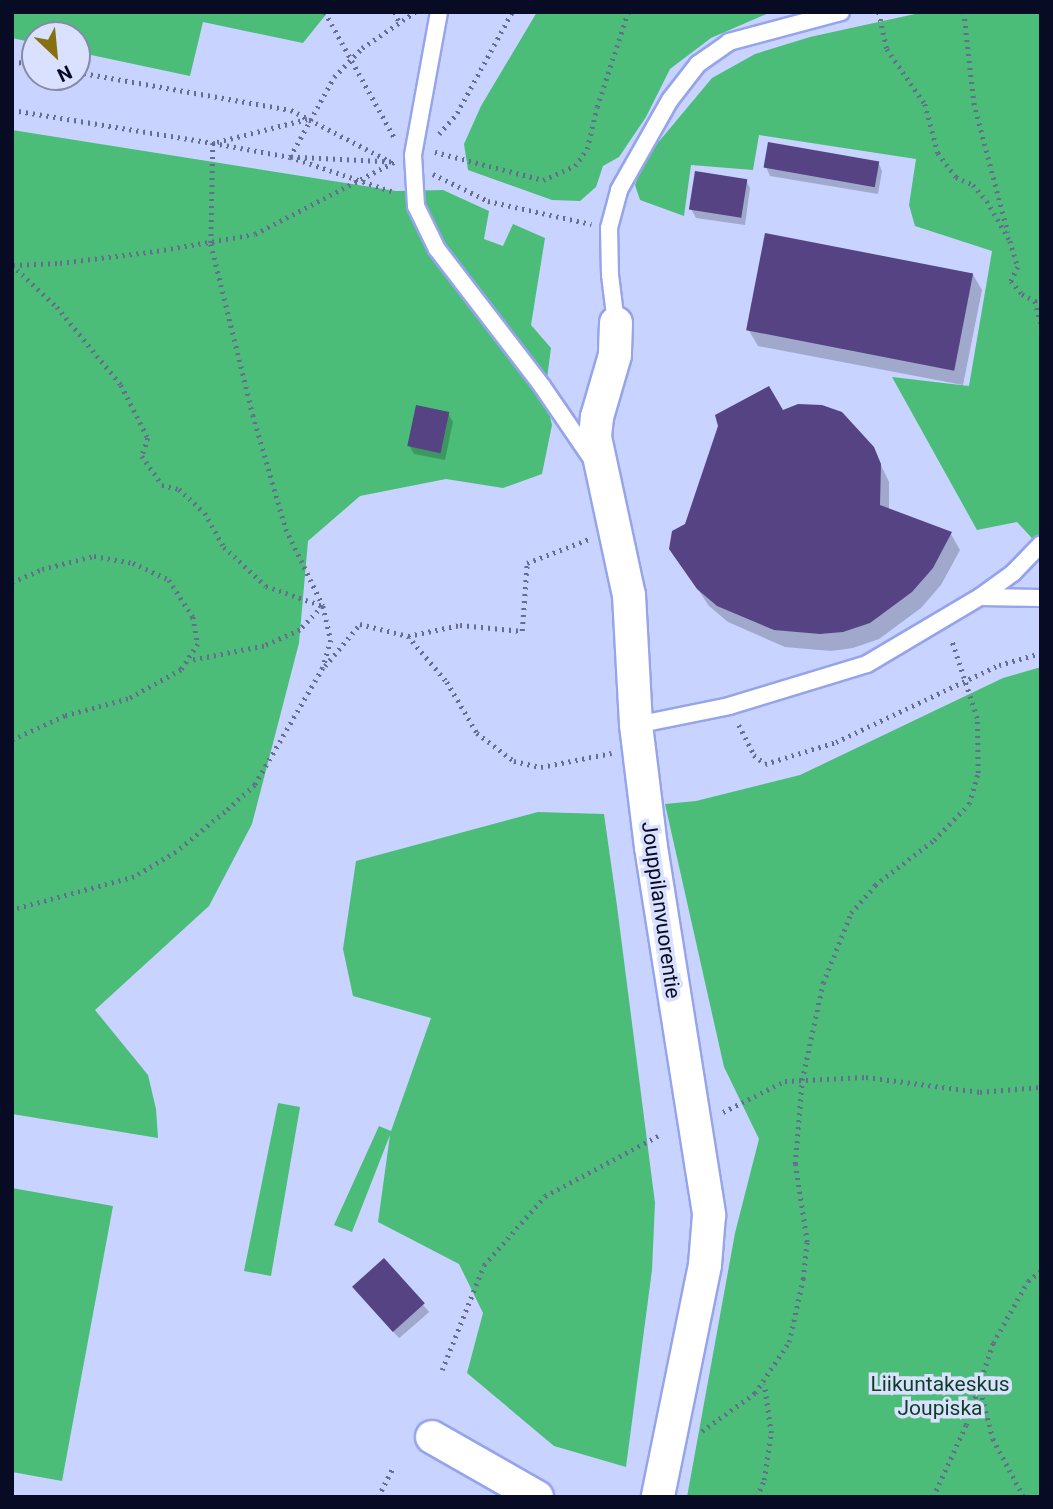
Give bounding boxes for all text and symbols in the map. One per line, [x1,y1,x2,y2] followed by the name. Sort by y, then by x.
[21,21,91,91] north arrow
[53,60,76,87] text: N
[636,820,686,1000] street label: Jouppilanvuorentie
[870,1371,1010,1421] park label: Liikuntakeskus Joupiska

